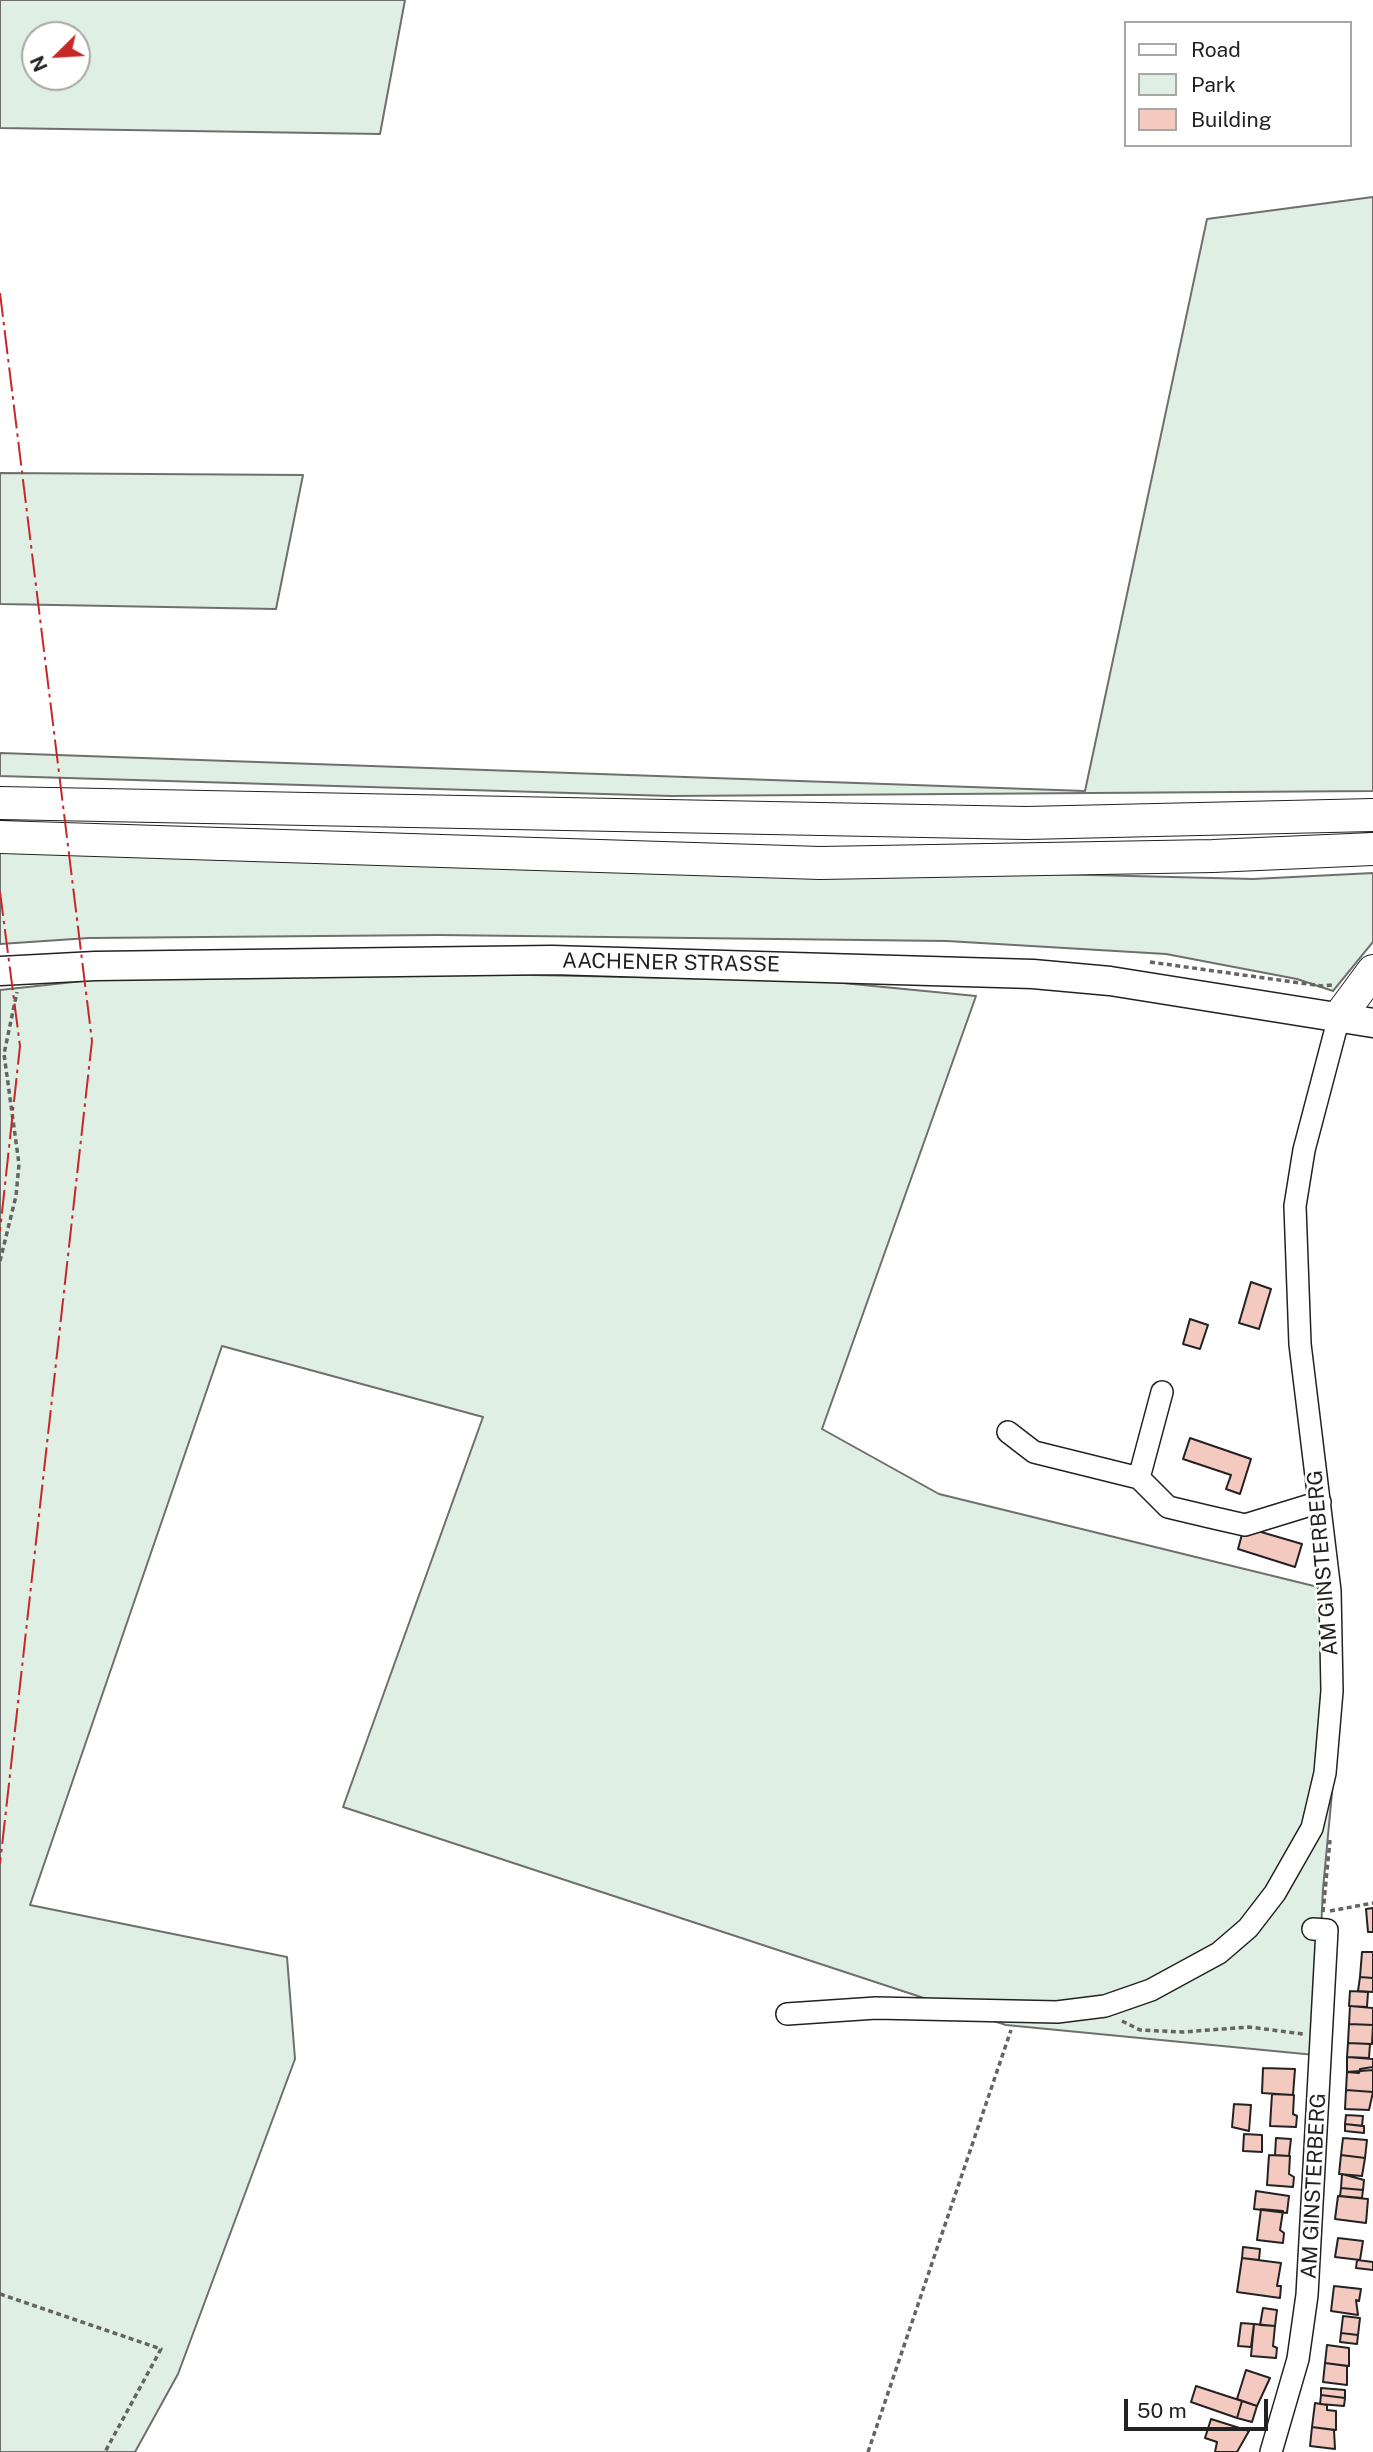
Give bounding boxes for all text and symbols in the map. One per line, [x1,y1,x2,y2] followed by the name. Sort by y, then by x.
[21,21,91,91] north arrow
[1124,21,1352,147] legend
[1191,37,1241,62] text: Road
[26,52,52,75] text: N
[1191,72,1236,97] text: Park
[1191,107,1272,132] text: Building
[562,949,780,977] street label: AACHENER STRASSE
[1302,1469,1344,1657] street label: AM GINSTERBERG
[1297,2092,1331,2280] street label: AM GINSTERBERG
[1128,2386,1272,2430] scale bar
[1137,2398,1187,2423] text: 50 m

